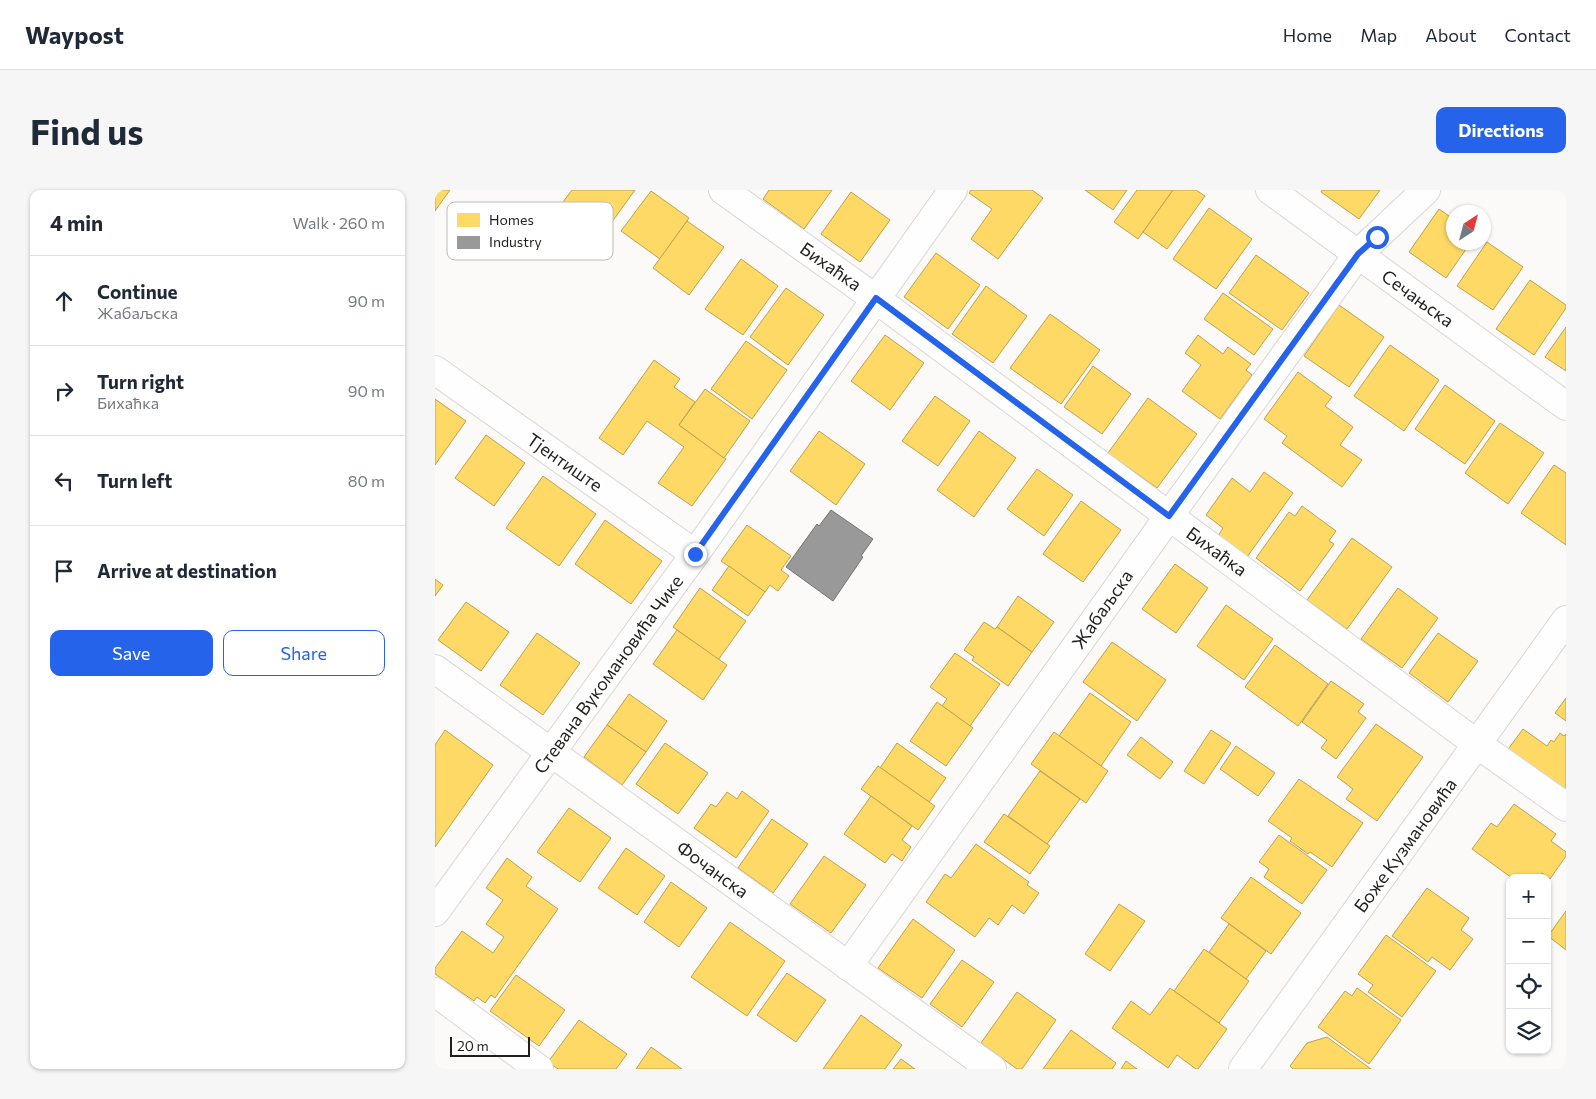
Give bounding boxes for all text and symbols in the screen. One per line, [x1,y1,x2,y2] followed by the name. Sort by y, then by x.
[25,20,124,49] text: Waypost
[1283,24,1332,46] text: Home
[1360,24,1397,46] text: Map
[1425,24,1477,46] text: About
[1505,24,1571,46] text: Contact
[1436,107,1566,153] button: Directions
[30,109,144,152] text: Find us
[447,202,613,260] legend
[1446,205,1491,250] north arrow
[50,210,103,235] text: 4 min
[489,211,534,228] text: Homes
[293,213,385,232] text: Walk · 260 m
[1366,226,1389,249] route start
[489,233,542,250] text: Industry
[796,237,866,295] street label: Бихаћка
[1378,265,1458,331] street label: Сечањска
[97,280,177,303] text: Continue
[50,287,78,315] icon: ahead
[348,291,385,310] text: 90 m
[97,303,178,322] text: Жабаљска
[97,370,184,393] text: Turn right
[50,377,78,405] icon: right
[348,381,385,400] text: 90 m
[97,393,159,412] text: Бихаћка
[523,428,607,496] street label: Тјентиште
[50,467,78,495] icon: left
[97,469,172,492] text: Turn left
[348,471,385,490] text: 80 m
[1182,522,1252,580] street label: Бихаћка
[684,543,707,566] route end
[50,557,78,585] icon: arrive
[97,559,277,582] text: Arrive at destination
[1067,565,1137,653] street label: Жабаљска
[529,571,687,777] street label: Стевана Вукомановића Чике
[50,630,213,676] button: Save
[223,630,385,676] button: Share
[1349,774,1461,916] street label: Боже Кузмановића
[673,836,753,902] street label: Фочанска
[1506,874,1551,1054] map controls
[1506,874,1551,919] button: +
[1506,919,1551,964] button: −
[1506,964,1551,1009] button: locate
[1506,1009,1551,1054] button: layers
[450,1034,530,1057] scale bar
[457,1037,489,1054] text: 20 m

